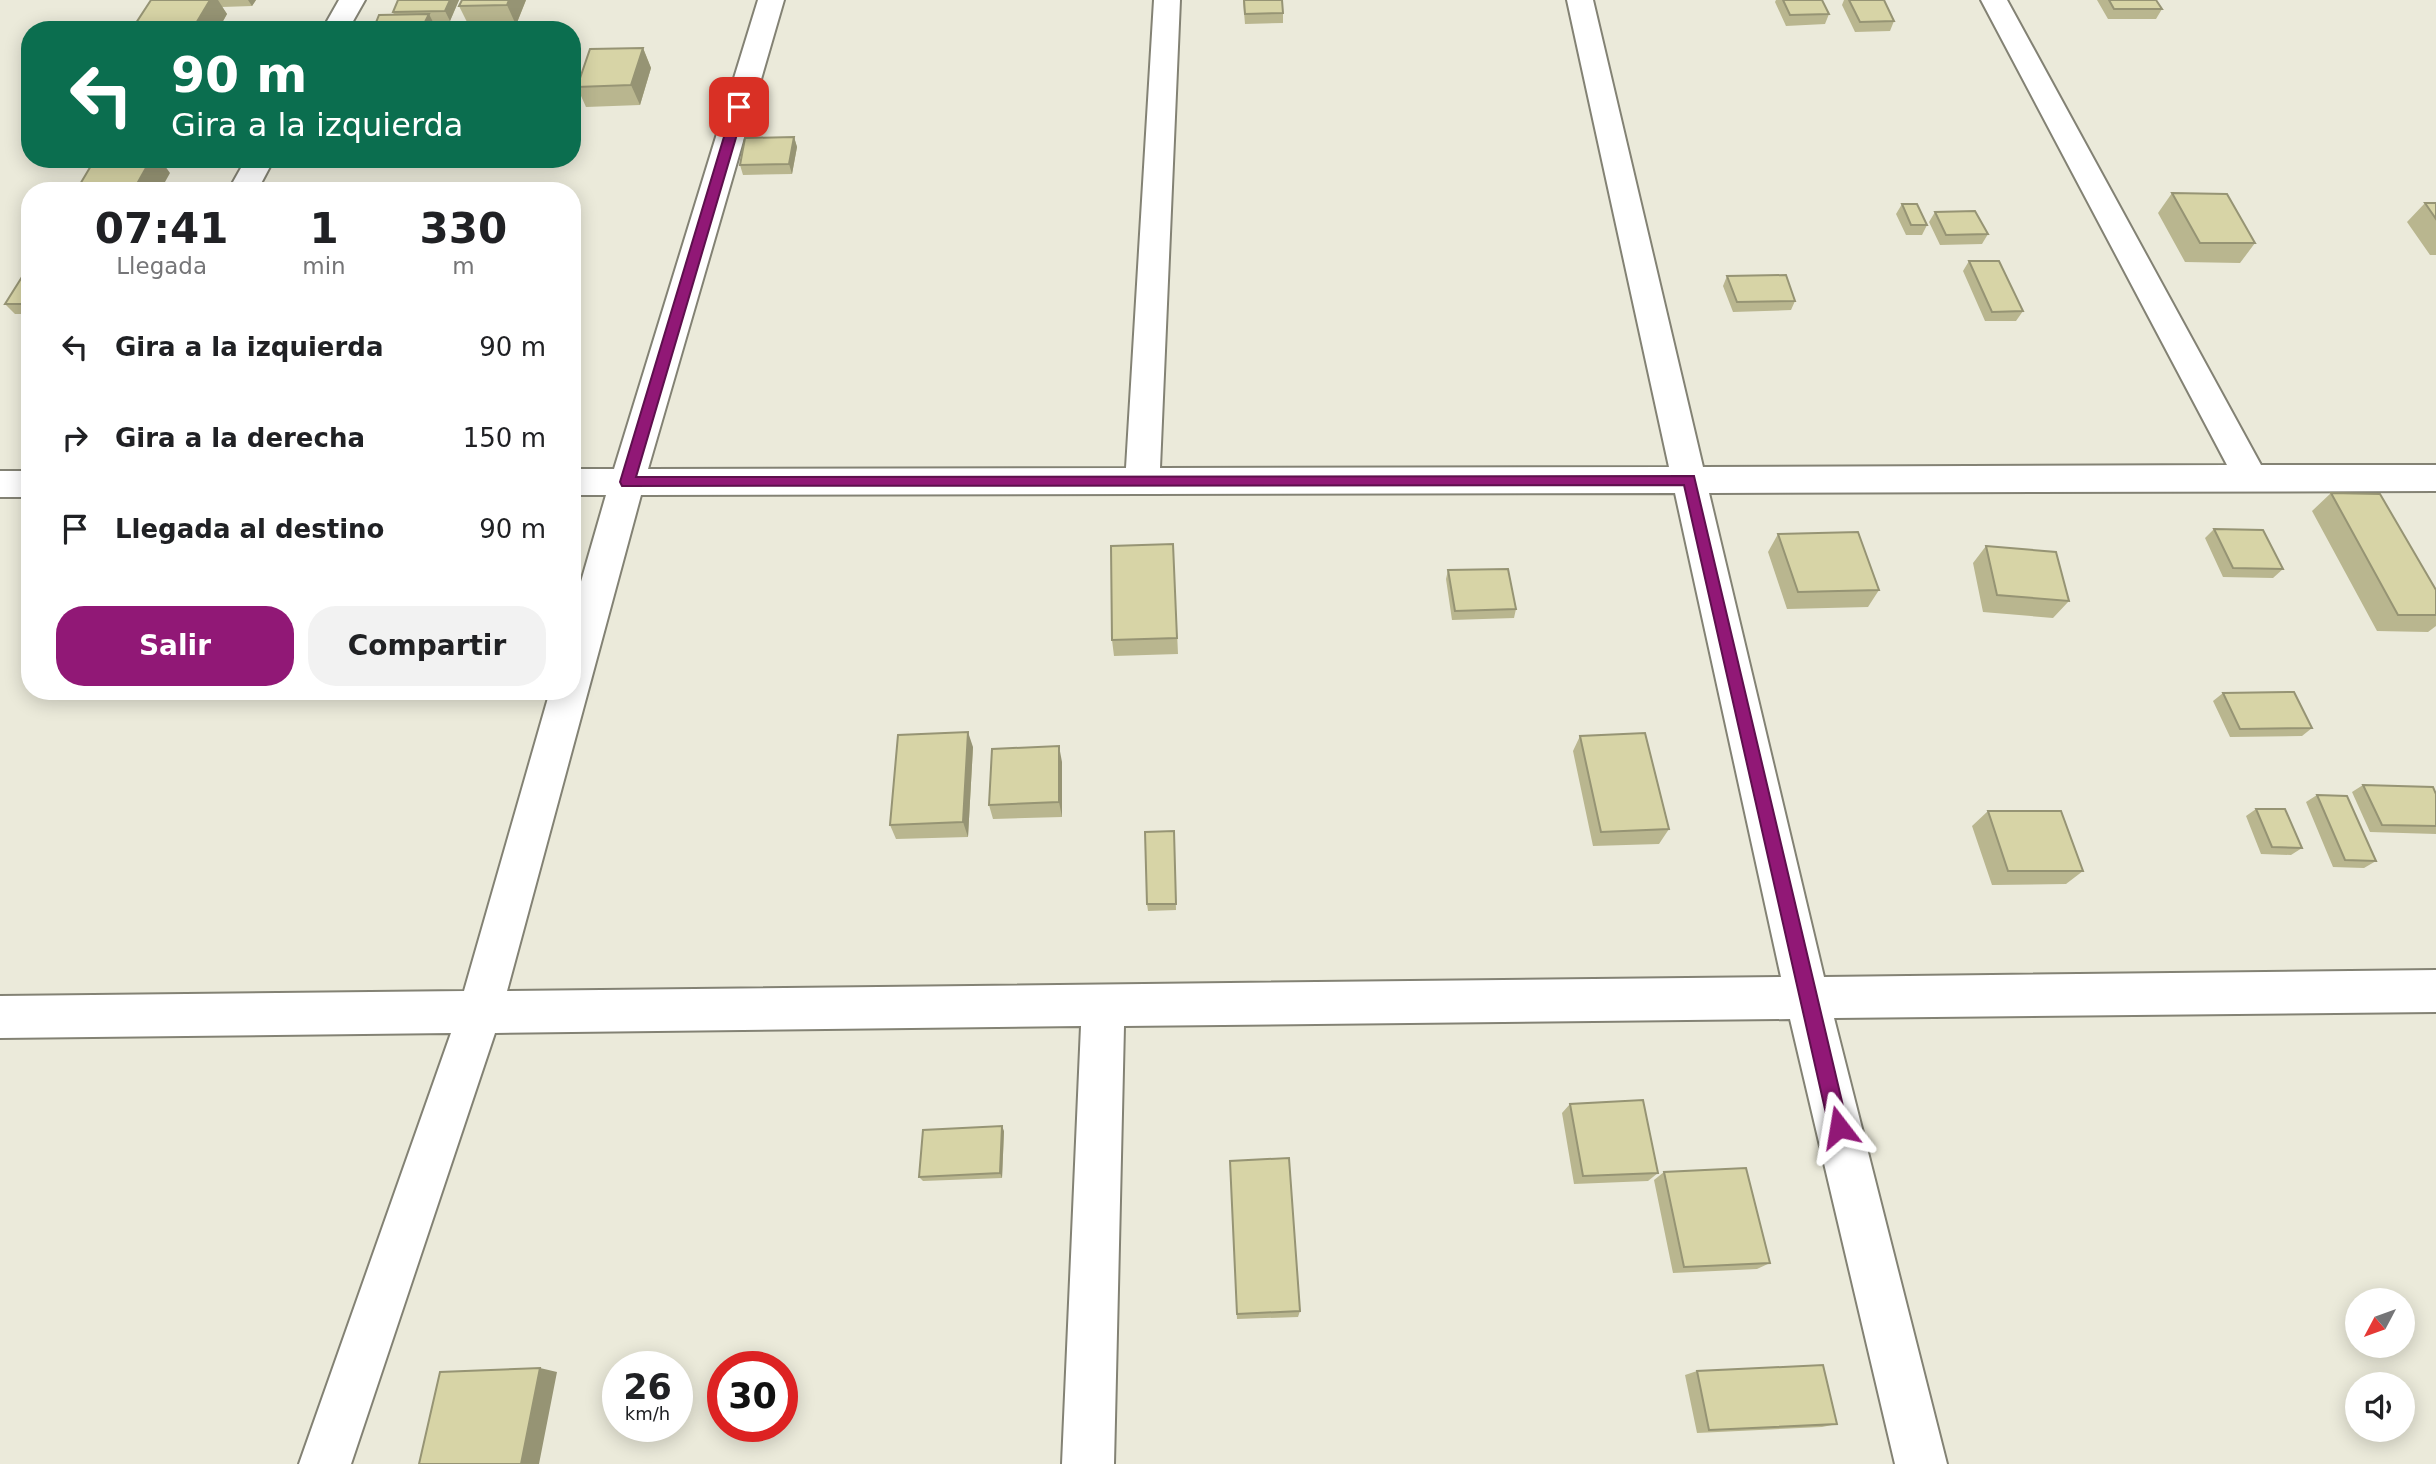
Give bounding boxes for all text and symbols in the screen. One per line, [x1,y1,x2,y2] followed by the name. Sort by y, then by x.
[171,47,307,104] text: 90 m
[56,49,147,140] icon: left
[709,77,769,137] pin
[720,88,758,126] icon: arrive
[171,106,463,144] text: Gira a la izquierda
[95,204,229,253] text: 07:41
[309,204,339,253] text: 1
[420,204,507,253] text: 330
[116,253,207,279] text: Llegada
[302,253,346,279] text: min
[452,253,475,279] text: m
[56,328,94,366] icon: left
[115,332,383,362] text: Gira a la izquierda
[479,332,546,362] text: 90 m
[56,419,94,457] icon: right
[115,423,365,453] text: Gira a la derecha
[463,423,546,453] text: 150 m
[56,510,94,548] icon: arrive
[115,514,384,544] text: Llegada al destino
[479,514,546,544] text: 90 m
[56,606,294,686] button: Salir
[308,606,546,686] button: Compartir
[1802,1090,1876,1164] position arrow
[2345,1288,2415,1358] north arrow
[2345,1288,2415,1442] map controls
[707,1351,798,1442] speed limit sign: 30
[623,1367,672,1407] text: 26
[2345,1372,2415,1442] button: sound
[625,1403,670,1424] text: km/h

